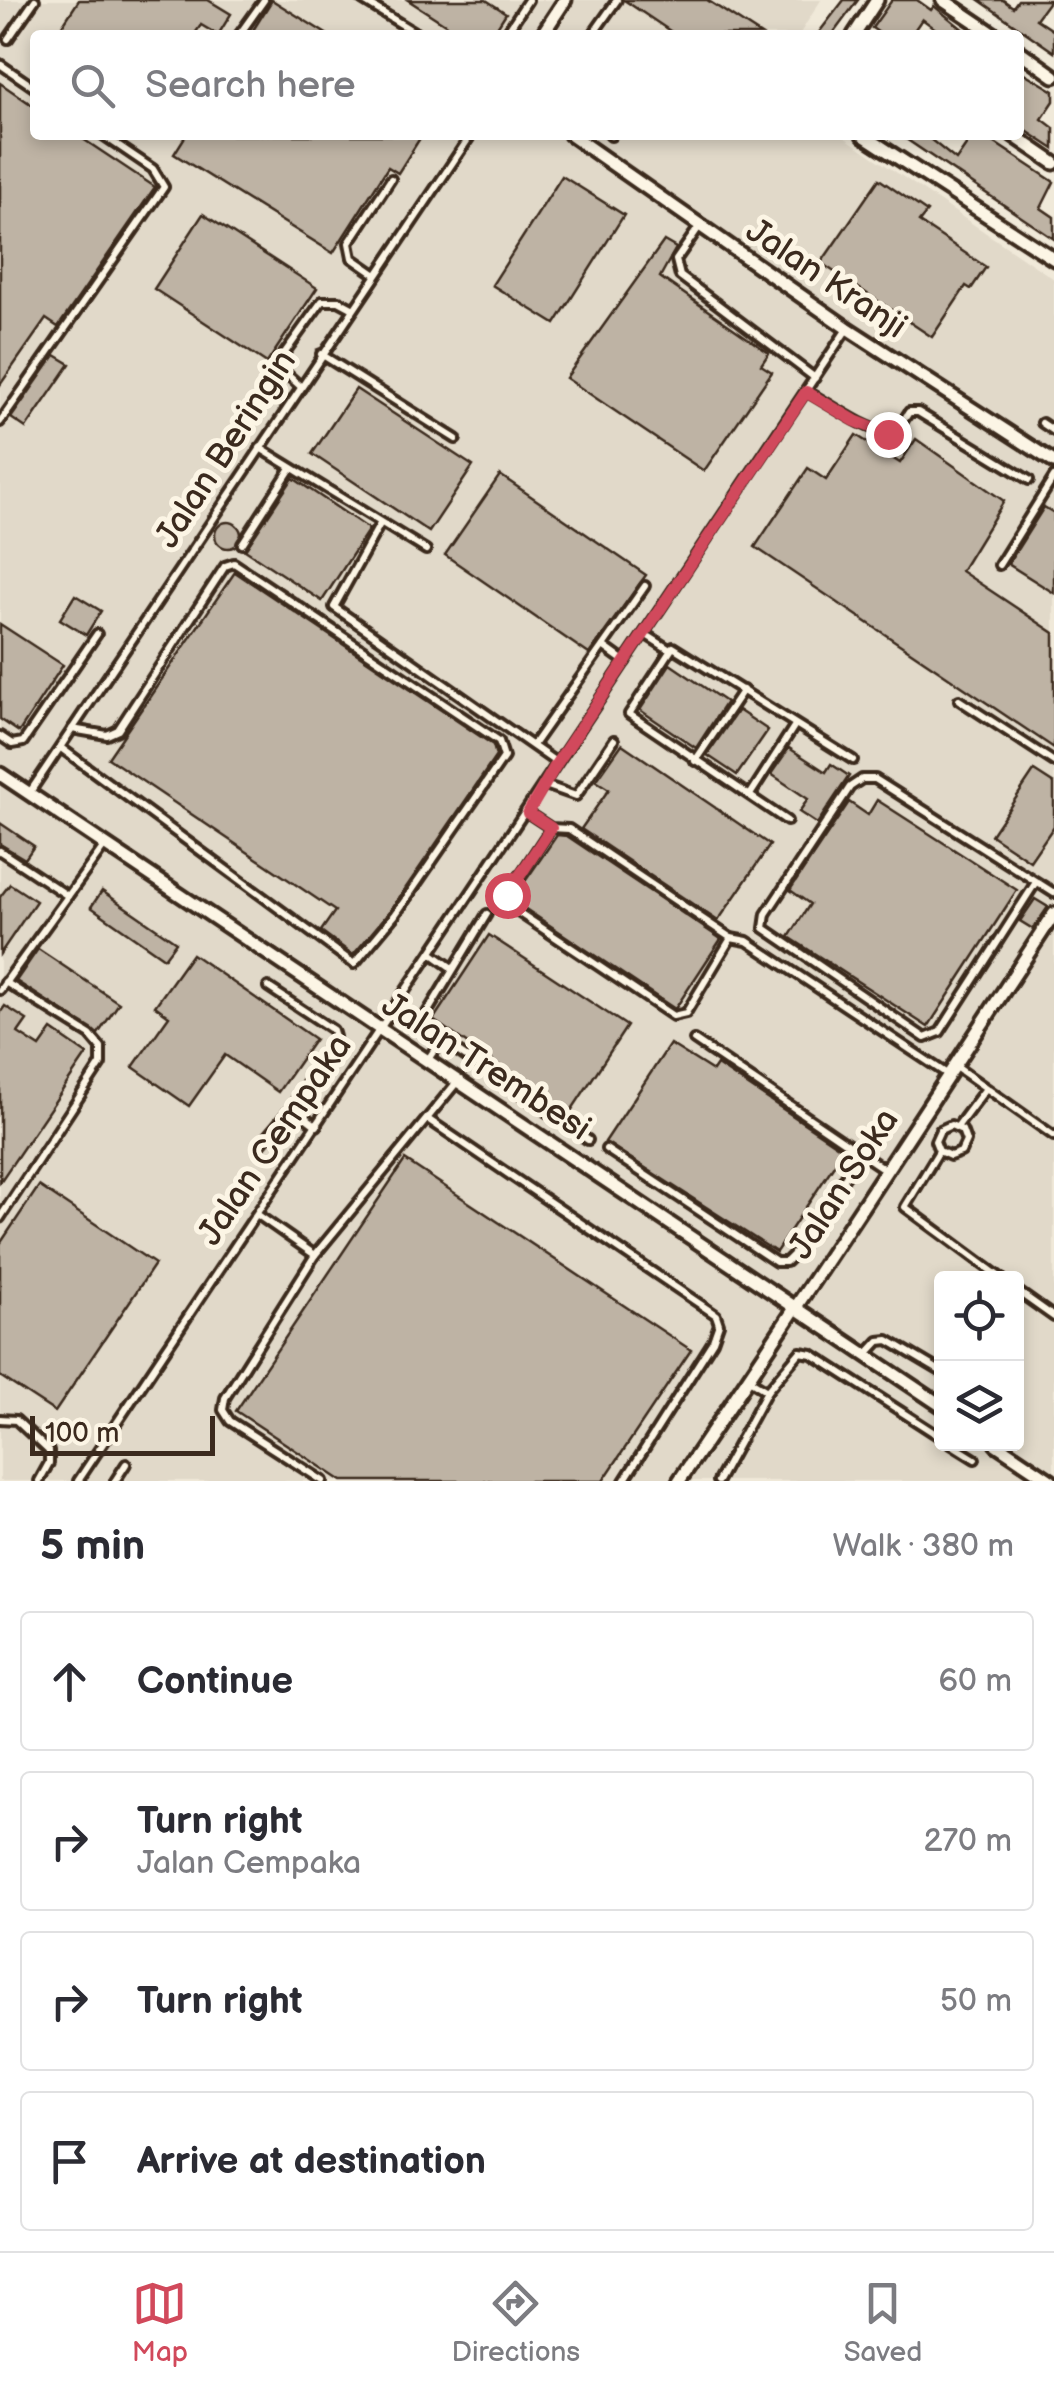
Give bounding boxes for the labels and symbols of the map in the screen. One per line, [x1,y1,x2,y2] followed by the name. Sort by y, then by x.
[737,210,915,348] street label: Jalan Kranji
[146,342,306,556] street label: Jalan Beringin
[866,412,912,458] route end
[485,873,531,919] route start
[374,984,598,1150] street label: Jalan Trembesi
[189,1026,361,1254] street label: Jalan Cempaka
[779,1101,909,1267] street label: Jalan Soka
[30,1411,215,1456] scale bar

